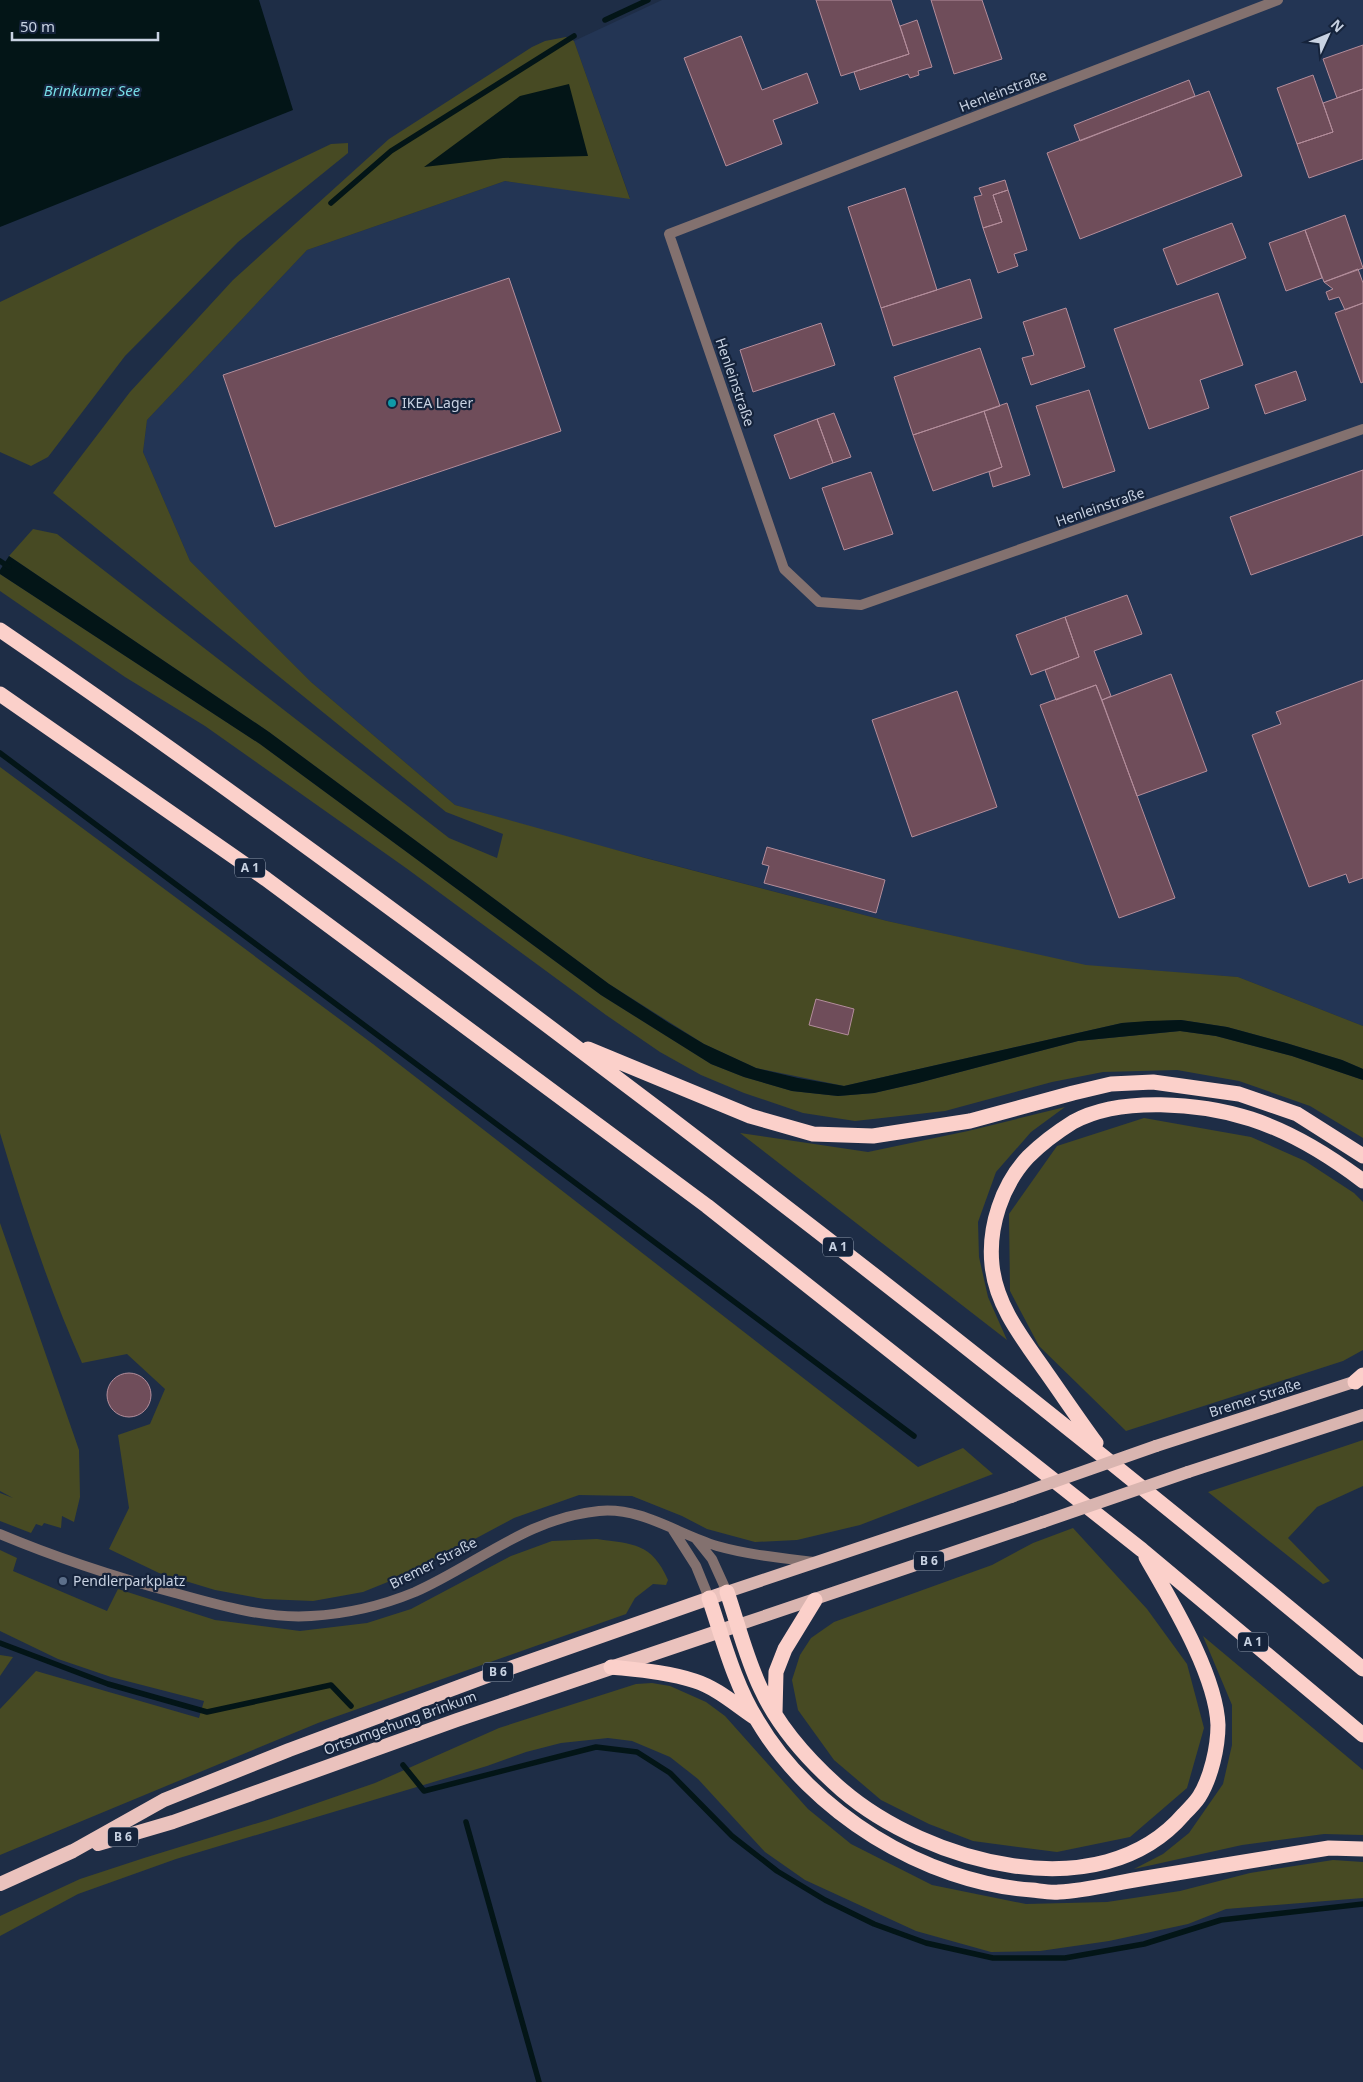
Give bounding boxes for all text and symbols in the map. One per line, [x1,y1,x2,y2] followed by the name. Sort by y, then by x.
[12,10,159,42] scale bar
[1303,10,1353,60] north arrow
[1327,15,1349,36] text: N
[20,16,55,36] text: 50 m
[956,65,1050,116] street label: Henleinstraße
[44,80,141,100] water label: Brinkumer See
[711,335,760,429] street label: Henleinstraße
[402,393,473,412] place label: IKEA Lager
[386,397,398,409] marker: IKEA Lager
[1053,482,1147,531] street label: Henleinstraße
[235,858,265,878] road number: A 1
[823,1238,853,1256] road number: A 1
[1206,1374,1303,1421] street label: Bremer Straße
[386,1532,480,1593] street label: Bremer Straße
[914,1552,944,1570] road number: B 6
[73,1571,186,1590] place label: Pendlerparkplatz
[57,1575,69,1587] marker: Pendlerparkplatz
[1238,1632,1268,1651] road number: A 1
[483,1662,513,1681] road number: B 6
[321,1686,479,1759] street label: Ortsumgehung Brinkum
[108,1828,138,1846] road number: B 6

